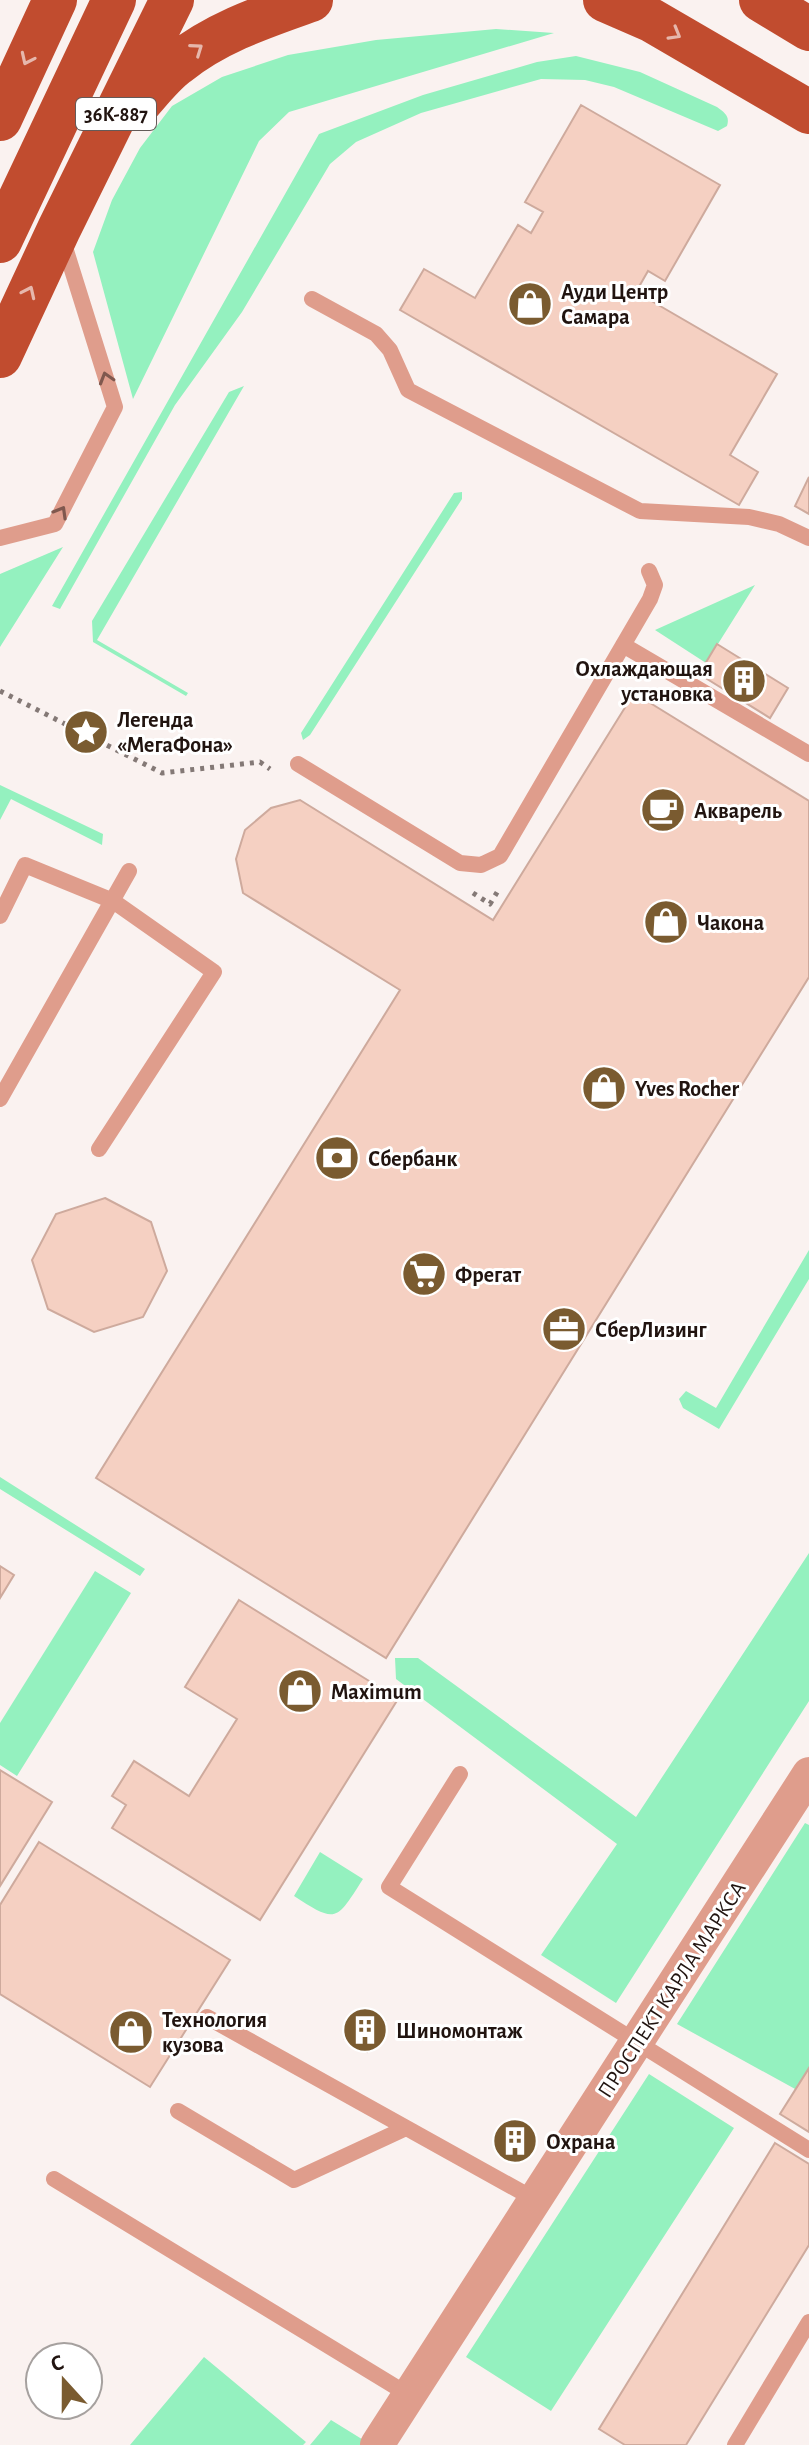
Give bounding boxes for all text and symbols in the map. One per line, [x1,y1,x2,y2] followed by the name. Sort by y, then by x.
[666,24,681,40] one-way arrow
[189,44,203,59] one-way arrow
[21,51,37,66] one-way arrow
[76,98,156,130] road number: 36К-887
[506,280,554,328] shop icon: Ауди Центр Самара
[561,281,668,328] place label: Ауди Центр Самара
[20,286,36,300] one-way arrow
[99,372,115,386] one-way arrow
[51,506,67,521] one-way arrow
[720,657,768,705] building icon: Охлаждающая установка
[575,658,713,706] place label: Охлаждающая установка
[62,708,110,756] place icon: Легенда «МегаФона»
[117,709,233,756] place label: Легенда «МегаФона»
[639,786,687,834] cafe icon: Акварель
[694,800,783,822] place label: Акварель
[642,898,690,946] shop icon: Чакона
[697,912,764,934] place label: Чакона
[580,1064,628,1112] shop icon: Yves Rocher
[635,1078,739,1100] place label: Yves Rocher
[313,1134,361,1182] bank icon: Сбербанк
[368,1148,458,1170] place label: Сбербанк
[400,1250,448,1298] supermarket icon: Фрегат
[455,1264,521,1286] place label: Фрегат
[540,1305,588,1353] office icon: СберЛизинг
[595,1319,708,1341] place label: СберЛизинг
[276,1667,324,1715] shop icon: Maximum
[331,1681,422,1703] place label: Maximum
[594,1877,750,2102] street label: ПРОСПЕКТ КАРЛА МАРКСА
[341,2006,389,2054] building icon: Шиномонтаж
[107,2008,155,2056] shop icon: Технология кузова
[162,2009,267,2057] place label: Технология кузова
[396,2020,523,2042] place label: Шиномонтаж
[491,2117,539,2165] building icon: Охрана
[546,2131,615,2153] place label: Охрана
[24,2341,104,2421] north arrow
[48,2351,67,2376] text: С

